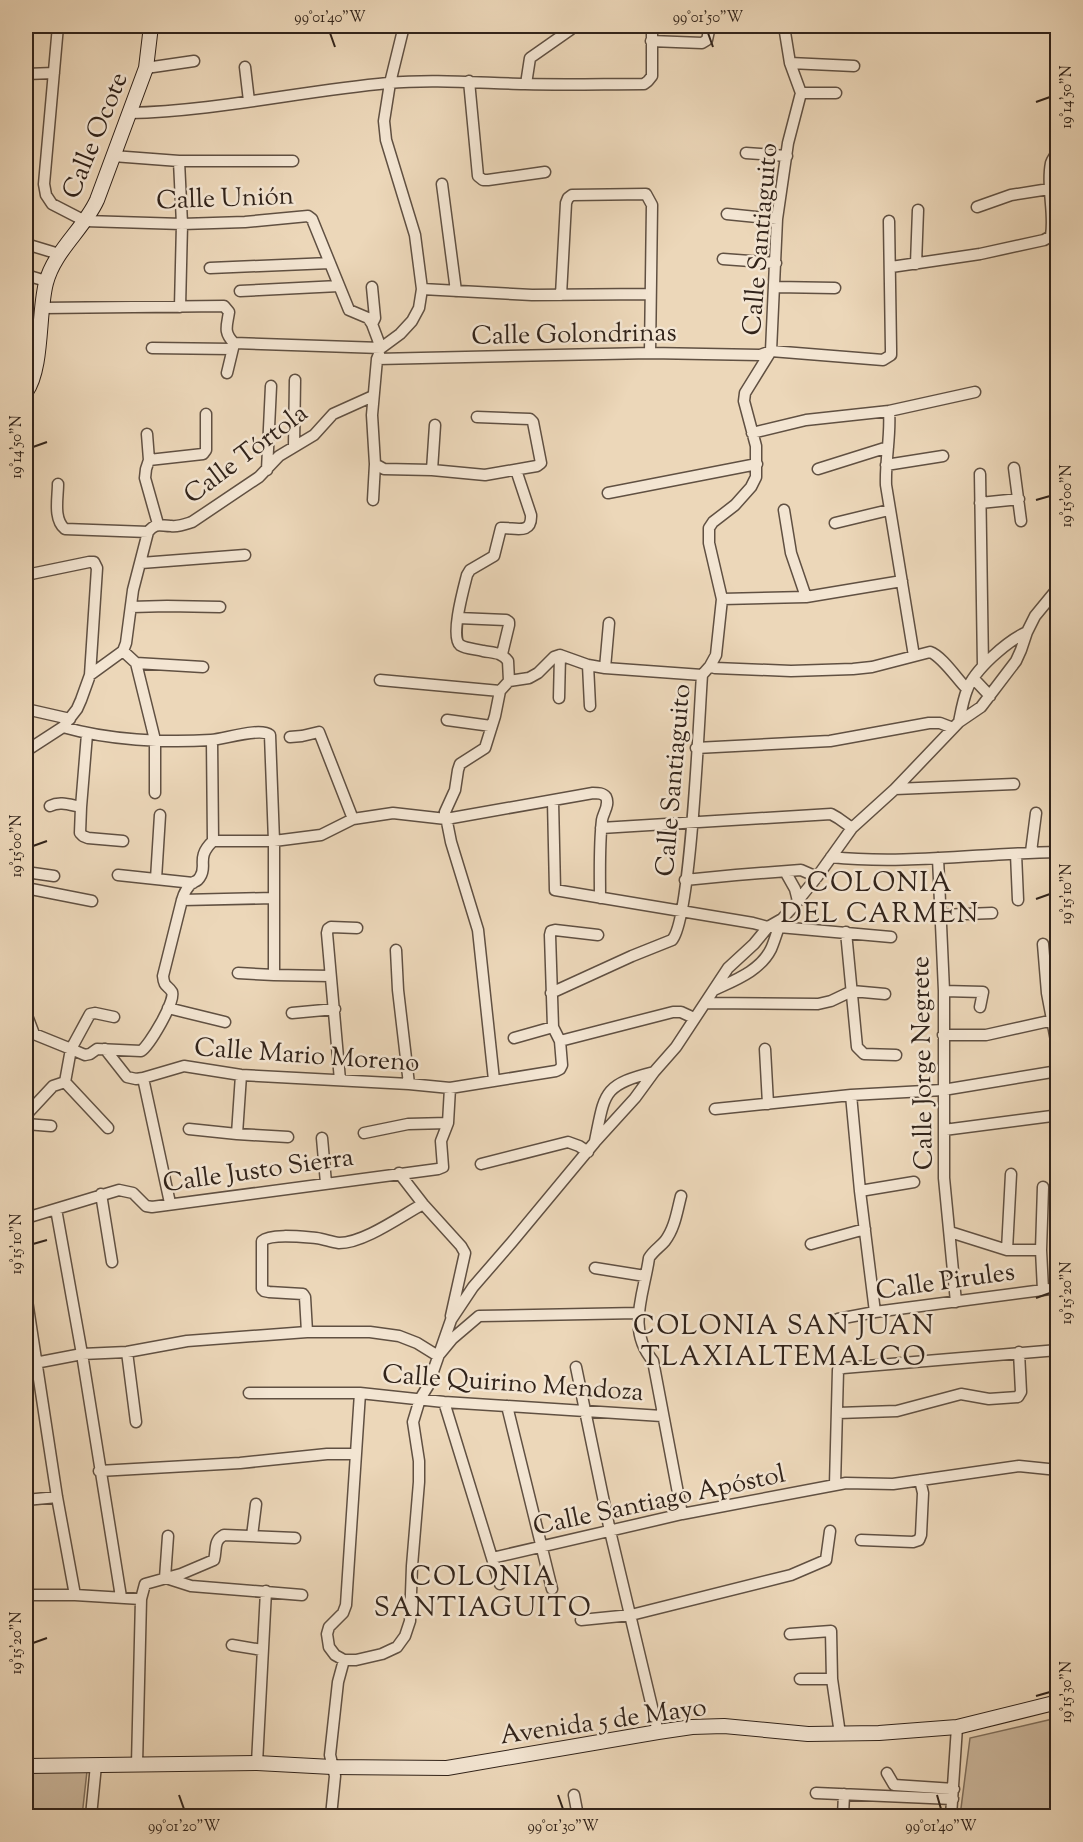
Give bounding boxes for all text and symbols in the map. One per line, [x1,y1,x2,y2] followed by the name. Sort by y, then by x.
[294,8,366,29] text: 99°01'40"W
[673,8,744,29] text: 99°01'50"W
[1057,65,1078,129] text: 19°14'50"N
[54,67,138,205] street label: Calle Ocote
[735,141,788,337] street label: Calle Santiaguito
[156,179,295,220] street label: Calle Unión
[471,315,677,356] street label: Calle Golondrinas
[177,396,316,514] street label: Calle Tórtola
[7,415,28,479] text: 19°14'50"N
[1057,464,1078,528] text: 19°15'00"N
[648,682,701,878] street label: Calle Santiaguito
[7,814,28,878] text: 19°15'00"N
[1057,864,1078,924] text: 19°15'10"N
[780,865,980,935] district label: COLONIA DEL CARMEN
[903,956,944,1170] street label: Calle Jorge Negrete
[193,1030,421,1083] street label: Calle Mario Moreno
[161,1140,356,1203] street label: Calle Justo Sierra
[7,1214,28,1274] text: 19°15'10"N
[873,1254,1017,1311] street label: Calle Pirules
[1057,1262,1078,1324] text: 19°15'20"N
[633,1308,935,1378] district label: COLONIA SAN JUAN TLAXIALTEMALCO
[381,1357,645,1412] street label: Calle Quirino Mendoza
[530,1457,789,1546] street label: Calle Santiago Apóstol
[374,1559,592,1629] district label: COLONIA SANTIAGUITO
[7,1612,28,1674] text: 19°15'20"N
[1057,1661,1078,1723] text: 19°15'30"N
[498,1690,709,1755] street label: Avenida 5 de Mayo
[148,1817,220,1838] text: 99°01'20"W
[527,1817,599,1838] text: 99°01'30"W
[905,1817,977,1838] text: 99°01'40"W

